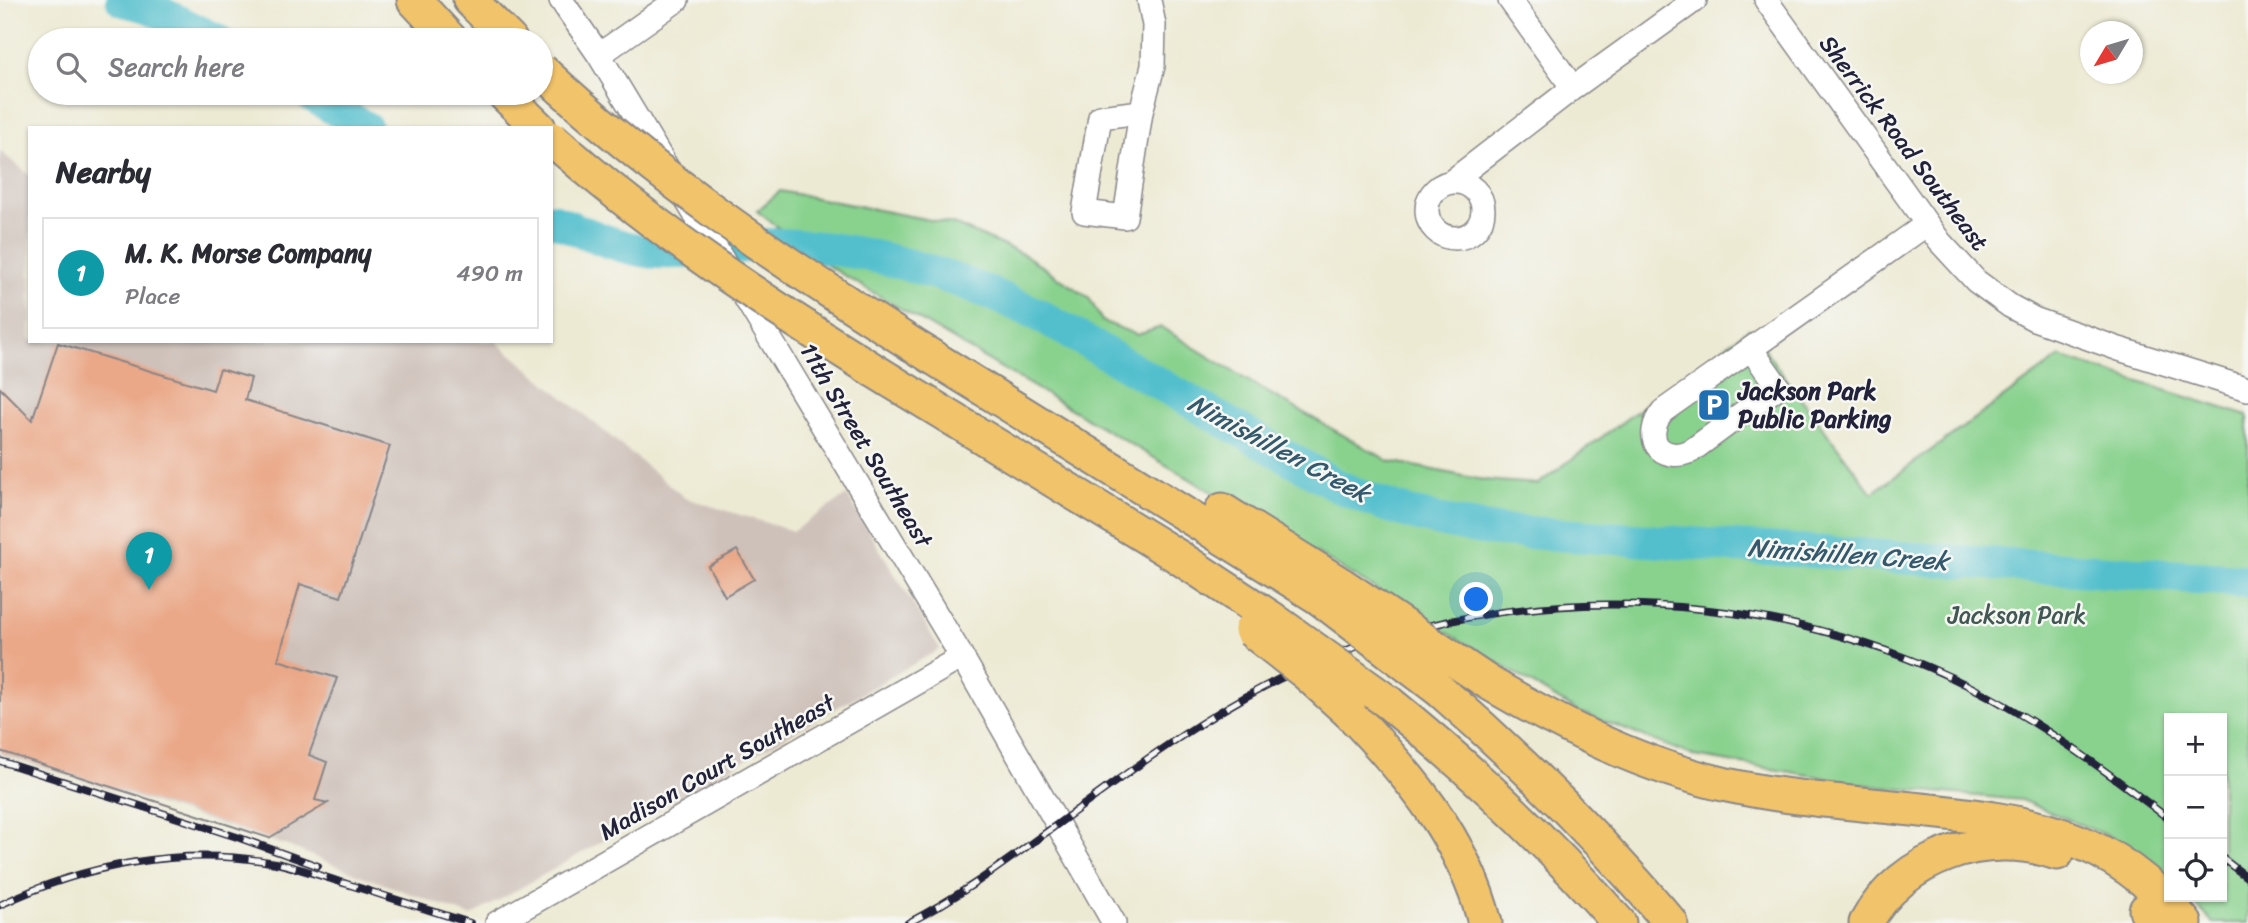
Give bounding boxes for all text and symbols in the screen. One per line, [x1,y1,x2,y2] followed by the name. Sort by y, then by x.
[2080,21,2143,84] north arrow
[1808,26,2000,260] street label: Sherrick Road Southeast
[28,28,553,105] search box
[108,44,245,90] text: Search here
[52,48,90,86] icon: search
[56,145,151,199] text: Nearby
[125,230,371,276] text: M. K. Morse Company
[76,253,86,294] text: 1
[456,253,523,294] text: 490 m
[125,276,180,317] text: Place
[788,334,945,557] street label: 11th Street Southeast
[1736,370,1891,440] place label: Jackson Park Public Parking
[1180,381,1381,517] water label: Nimishillen Creek
[1695,386,1733,424] parking icon: Jackson Park Public Parking
[1746,524,1953,584] water label: Nimishillen Creek
[126,532,172,590] pin: 1
[1459,582,1493,616] your location
[1947,594,2086,636] park label: Jackson Park
[591,681,844,852] street label: Madison Court Southeast
[2164,713,2227,902] map controls
[2164,713,2227,776] button: +
[2164,776,2227,839] button: −
[2164,839,2227,902] button: locate

